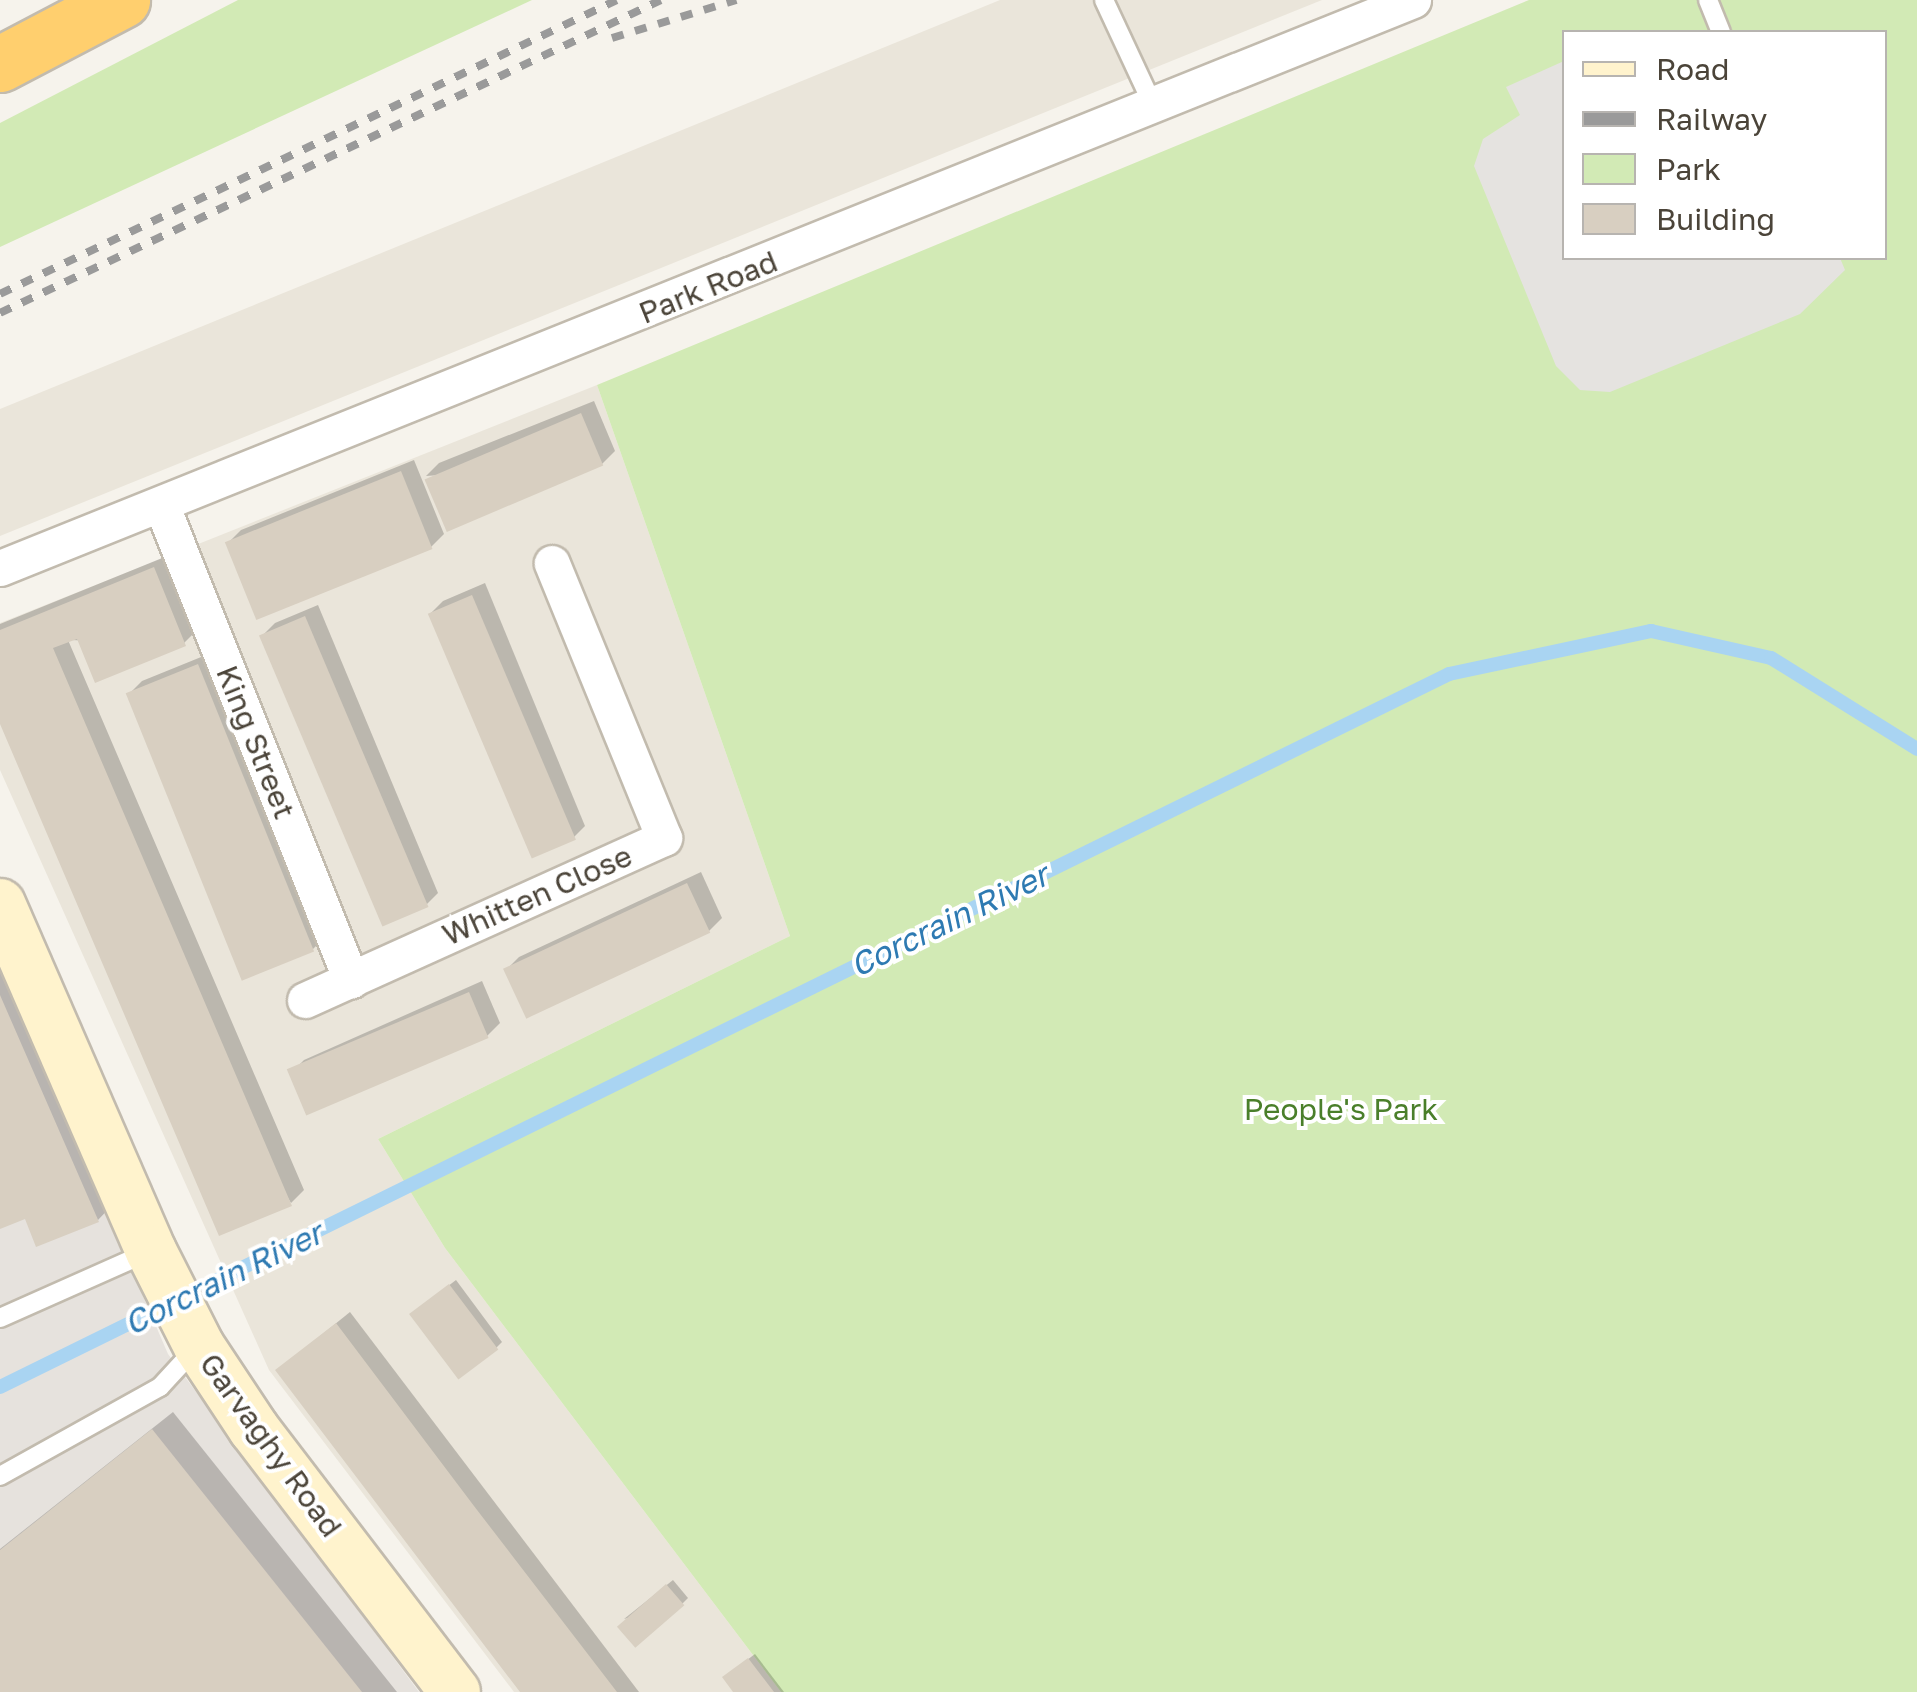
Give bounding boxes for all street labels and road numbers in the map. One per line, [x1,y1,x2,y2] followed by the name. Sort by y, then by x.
[634,243,782,331] street label: Park Road
[209,660,303,824] street label: King Street
[437,837,637,953] street label: Whitten Close
[192,1346,350,1544] street label: Garvaghy Road

